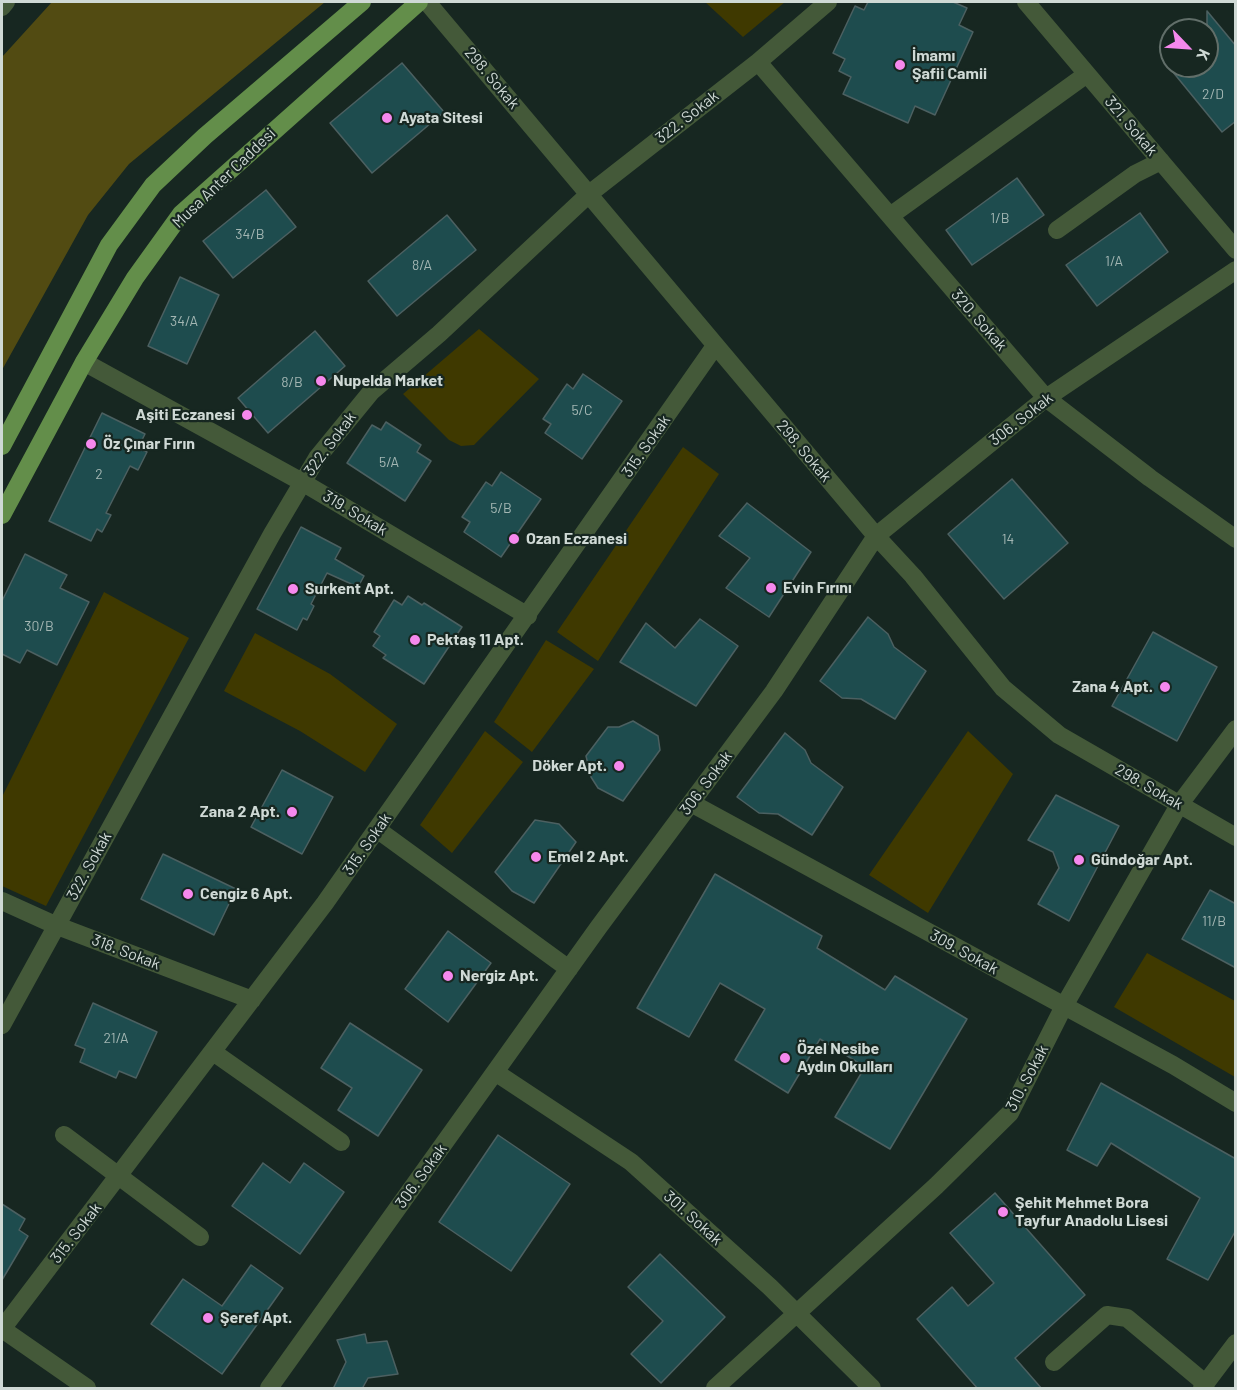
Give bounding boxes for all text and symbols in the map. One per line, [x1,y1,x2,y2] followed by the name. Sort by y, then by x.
[1159,18,1219,78] north arrow
[461,43,523,113] street label: 298. Sokak
[912,46,987,84] place label: İmamı Şafii Camii
[1193,46,1215,64] text: K
[893,58,907,72] marker: İmamı Şafii Camii
[651,86,723,148] street label: 322. Sokak
[1202,86,1224,102] house number: 2/D
[1101,92,1161,160] street label: 321. Sokak
[399,108,483,128] place label: Ayata Sitesi
[380,111,394,125] marker: Ayata Sitesi
[168,124,280,232] street label: Musa Anter Caddesi
[990,210,1010,226] house number: 1/B
[235,226,265,242] house number: 34/B
[1105,253,1123,269] house number: 1/A
[412,257,432,273] house number: 8/A
[947,285,1011,355] street label: 320. Sokak
[170,313,198,329] house number: 34/A
[333,371,443,391] place label: Nupelda Market
[281,374,303,390] house number: 8/B
[314,374,328,388] marker: Nupelda Market
[985,388,1057,450] street label: 306. Sokak
[571,402,593,418] house number: 5/C
[135,405,235,425] place label: Aşiti Eczanesi
[240,408,254,422] marker: Aşiti Eczanesi
[300,408,360,480] street label: 322. Sokak
[618,411,674,481] street label: 315. Sokak
[773,416,835,486] street label: 298. Sokak
[103,434,195,454] place label: Öz Çınar Fırın
[84,437,98,451] marker: Öz Çınar Fırın
[379,454,399,470] house number: 5/A
[95,466,103,482] house number: 2
[319,486,391,540] street label: 319. Sokak
[490,500,512,516] house number: 5/B
[526,529,627,549] place label: Ozan Eczanesi
[1002,531,1014,547] house number: 14
[507,532,521,546] marker: Ozan Eczanesi
[783,578,852,598] place label: Evin Fırını
[305,579,394,599] place label: Surkent Apt.
[764,581,778,595] marker: Evin Fırını
[286,582,300,596] marker: Surkent Apt.
[24,618,54,634] house number: 30/B
[427,630,524,650] place label: Pektaş 11 Apt.
[408,633,422,647] marker: Pektaş 11 Apt.
[1072,677,1153,697] place label: Zana 4 Apt.
[1158,680,1172,694] marker: Zana 4 Apt.
[676,747,736,819] street label: 306. Sokak
[532,756,607,776] place label: Döker Apt.
[612,759,626,773] marker: Döker Apt.
[1112,760,1186,814] street label: 298. Sokak
[200,802,280,822] place label: Zana 2 Apt.
[285,805,299,819] marker: Zana 2 Apt.
[339,809,395,879] street label: 315. Sokak
[62,828,116,904] street label: 322. Sokak
[548,847,629,867] place label: Emel 2 Apt.
[529,850,543,864] marker: Emel 2 Apt.
[1091,850,1193,870] place label: Gündoğar Apt.
[1072,853,1086,867] marker: Gündoğar Apt.
[200,884,293,904] place label: Cengiz 6 Apt.
[181,887,195,901] marker: Cengiz 6 Apt.
[1202,913,1226,929] house number: 11/B
[926,925,1002,979] street label: 309. Sokak
[89,930,163,974] street label: 318. Sokak
[460,966,539,986] place label: Nergiz Apt.
[441,969,455,983] marker: Nergiz Apt.
[103,1030,129,1046] house number: 21/A
[797,1039,893,1077] place label: Özel Nesibe Aydın Okulları
[1001,1041,1053,1115] street label: 310. Sokak
[778,1051,792,1065] marker: Özel Nesibe Aydın Okulları
[391,1140,451,1212] street label: 306. Sokak
[660,1187,726,1249] street label: 301. Sokak
[1015,1193,1168,1231] place label: Şehit Mehmet Bora Tayfur Anadolu Lisesi
[46,1199,106,1267] street label: 315. Sokak
[996,1205,1010,1219] marker: Şehit Mehmet Bora Tayfur Anadolu Lisesi
[220,1308,292,1328] place label: Şeref Apt.
[201,1311,215,1325] marker: Şeref Apt.

